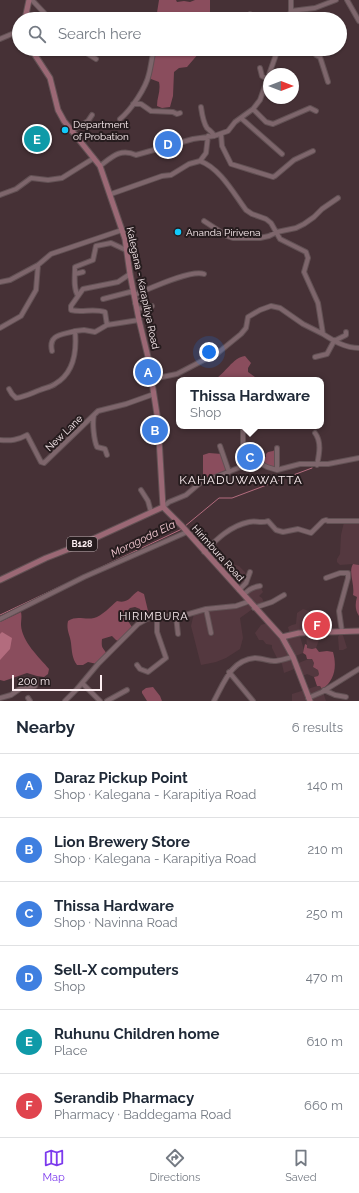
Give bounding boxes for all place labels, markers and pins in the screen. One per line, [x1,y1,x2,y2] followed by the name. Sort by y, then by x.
[73,119,129,142] place label: Department of Probation
[24,124,50,154] pin: E
[60,125,70,135] marker: Department of Probation
[155,129,181,159] pin: D
[173,227,183,237] marker: Ananda Pirivena
[186,227,260,238] place label: Ananda Pirivena
[135,357,161,387] pin: A
[142,415,168,445] pin: B
[237,442,263,472] pin: C
[304,610,330,640] pin: F

